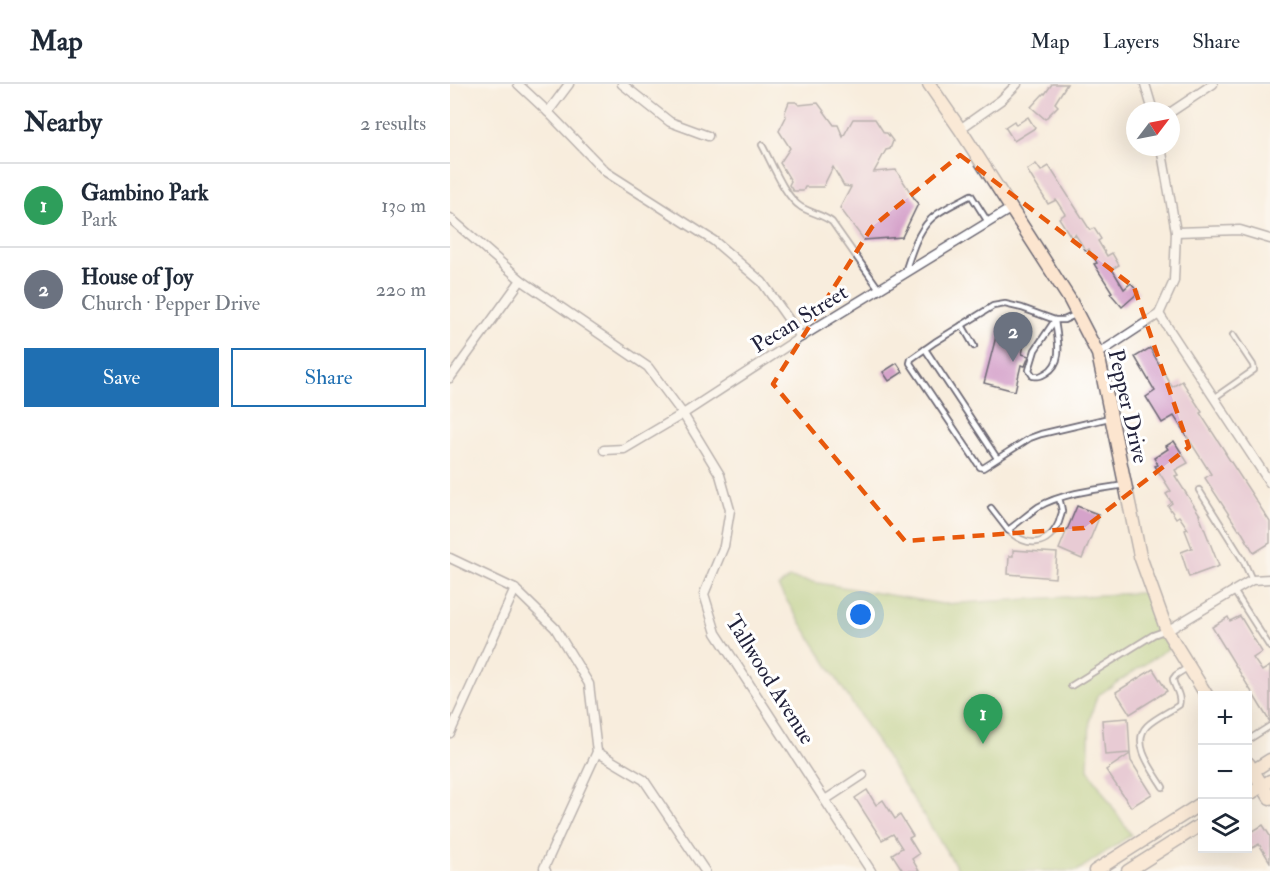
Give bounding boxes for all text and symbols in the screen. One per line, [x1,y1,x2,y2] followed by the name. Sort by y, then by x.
[30,24,83,59] text: Map
[1030,28,1070,55] text: Map
[1103,28,1159,55] text: Layers
[1192,28,1240,55] text: Share
[1126,102,1180,156] north arrow
[24,107,102,139] text: Nearby
[360,111,426,136] text: 2 results
[81,179,209,207] text: Gambino Park
[40,193,47,218] text: 1
[381,193,426,218] text: 130 m
[81,207,117,232] text: Park
[81,263,193,291] text: House of Joy
[38,277,49,302] text: 2
[376,277,426,302] text: 220 m
[746,278,853,359] street label: Pecan Street
[81,291,260,316] text: Church · Pepper Drive
[994,312,1032,362] pin: 2
[1100,347,1155,466] street label: Pepper Drive
[24,348,219,407] button: Save
[231,348,426,407] button: Share
[846,600,875,629] your location
[719,609,821,750] street label: Tallwood Avenue
[1198,691,1252,853] map controls
[1198,691,1252,745] button: +
[964,694,1002,744] pin: 1
[1198,745,1252,799] button: −
[1198,799,1252,853] button: layers

